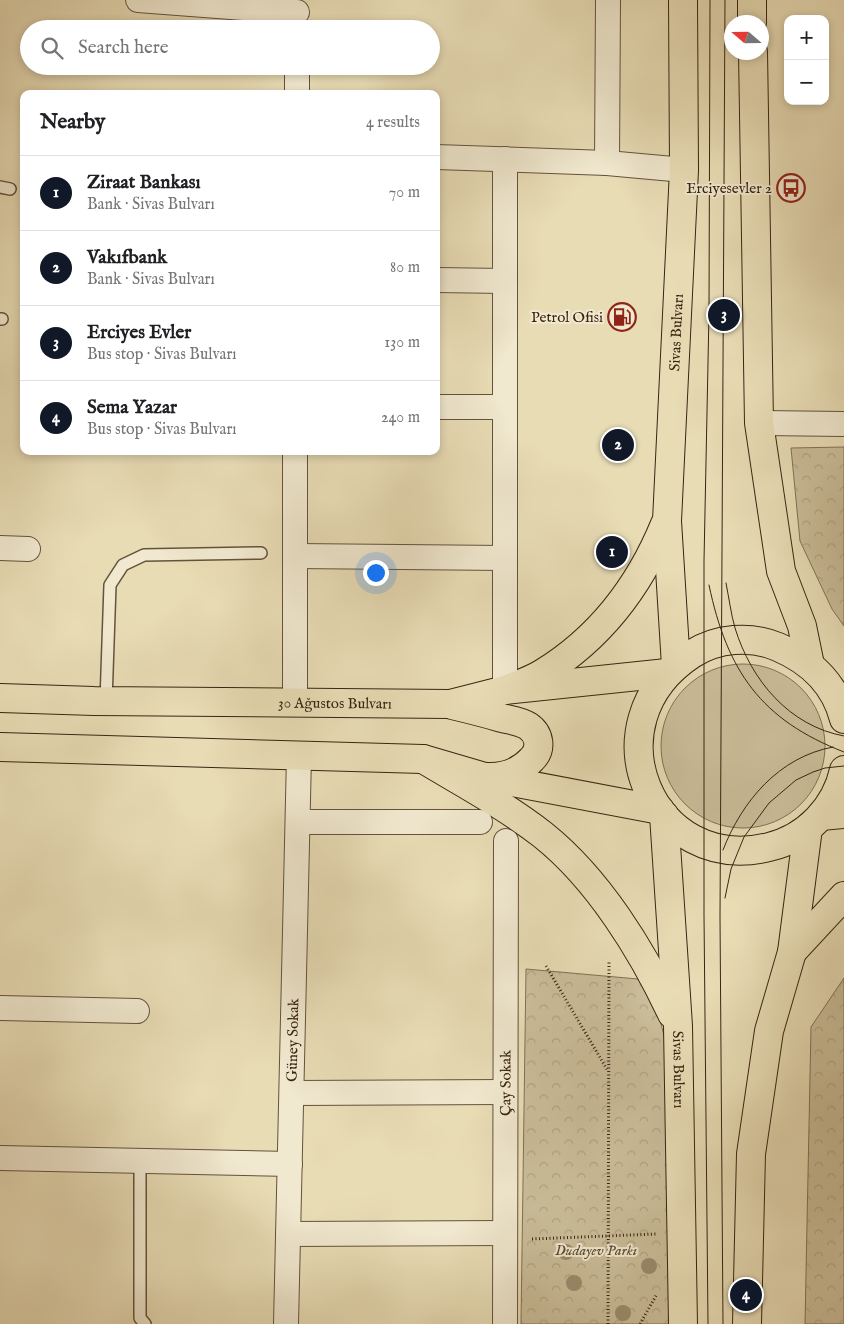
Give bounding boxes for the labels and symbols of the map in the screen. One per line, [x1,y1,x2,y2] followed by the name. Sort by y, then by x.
[724,15,769,60] north arrow
[776,173,806,203] bus stop icon: Erciyesevler 2
[686,179,772,198] place label: Erciyesevler 2
[665,293,688,372] street label: Sivas Bulvarı
[708,296,740,334] pin: 3
[607,302,637,332] fuel station icon: Petrol Ofisi
[531,308,603,327] place label: Petrol Ofisi
[602,426,634,464] pin: 2
[596,533,628,571] pin: 1
[363,560,389,586] your location
[278,694,392,714] street label: 30 Ağustos Bulvarı
[283,997,303,1082] street label: Güney Sokak
[668,1031,688,1108] street label: Sivas Bulvarı
[496,1049,516,1116] street label: Çay Sokak
[555,1241,637,1260] park label: Dudayev Parkı
[730,1276,762,1314] pin: 4

